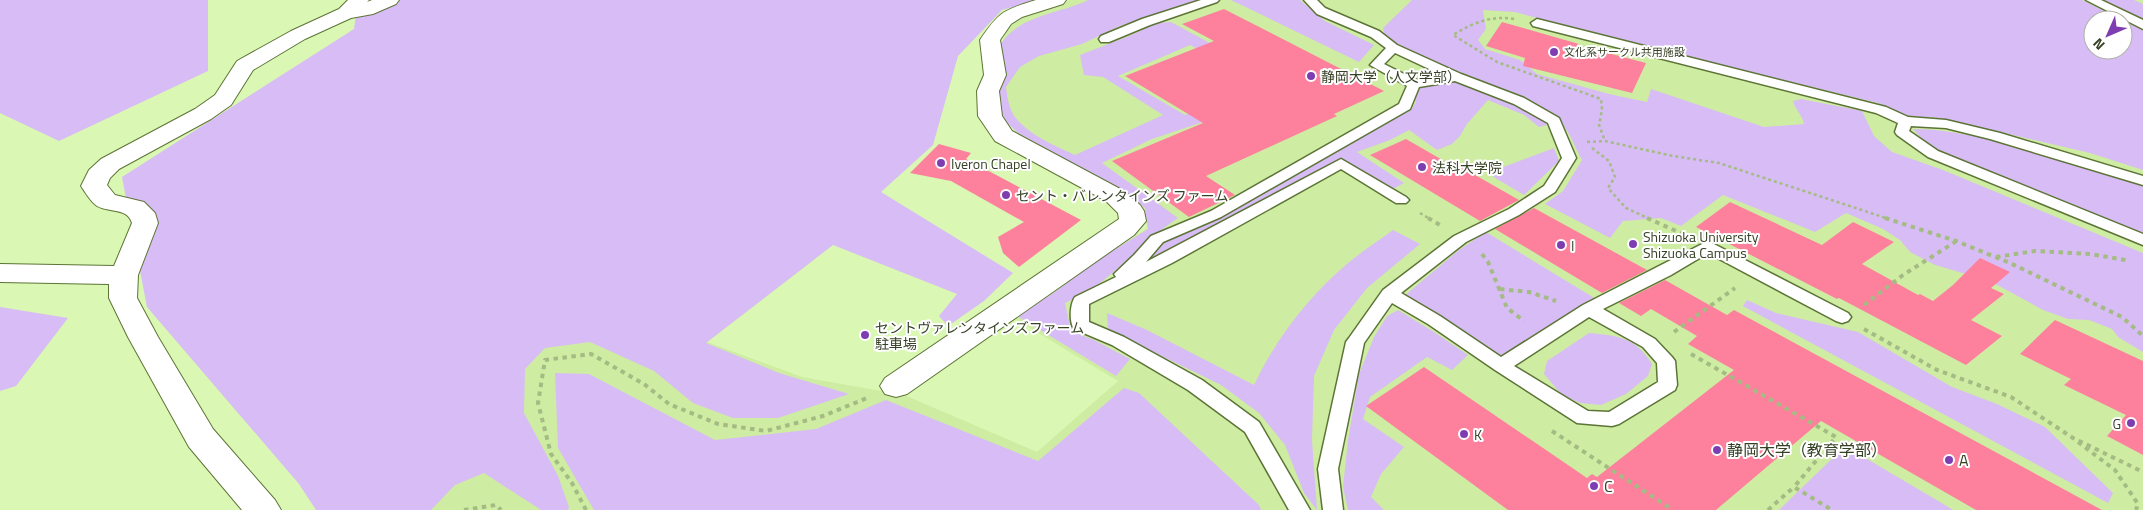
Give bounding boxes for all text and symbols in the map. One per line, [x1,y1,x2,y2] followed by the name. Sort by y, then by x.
[2083,10,2133,60] north arrow
[2088,34,2109,55] text: N
[1564,44,1685,60] place label: 文化系サークル共用施設
[1548,46,1560,58] marker: 文化系サークル共用施設
[1321,66,1461,87] place label: 静岡大学（人文学部）
[1305,70,1317,82] marker: 静岡大学（人文学部）
[951,153,1031,174] place label: Iveron Chapel
[935,157,947,169] marker: Iveron Chapel
[1432,157,1502,178] place label: 法科大学院
[1416,161,1428,173] marker: 法科大学院
[1016,185,1228,206] place label: セント・バレンタインズ ファーム
[1000,189,1012,201] marker: セント・バレンタインズ ファーム
[1643,226,1759,263] place label: Shizuoka University Shizuoka Campus
[1571,235,1574,256] place label: I
[1627,238,1639,250] marker: Shizuoka University Shizuoka Campus
[1555,239,1567,251] marker: I
[875,317,1084,354] place label: セントヴァレンタインズファーム 駐車場
[859,329,871,341] marker: セントヴァレンタインズファーム 駐車場
[2112,413,2121,434] place label: G
[2125,417,2137,429] marker: G
[1474,424,1482,445] place label: K
[1458,428,1470,440] marker: K
[1727,438,1887,462] place label: 静岡大学（教育学部）
[1711,444,1723,456] marker: 静岡大学（教育学部）
[1959,448,1969,472] place label: A
[1943,454,1955,466] marker: A
[1604,474,1613,498] place label: C
[1588,480,1600,492] marker: C

